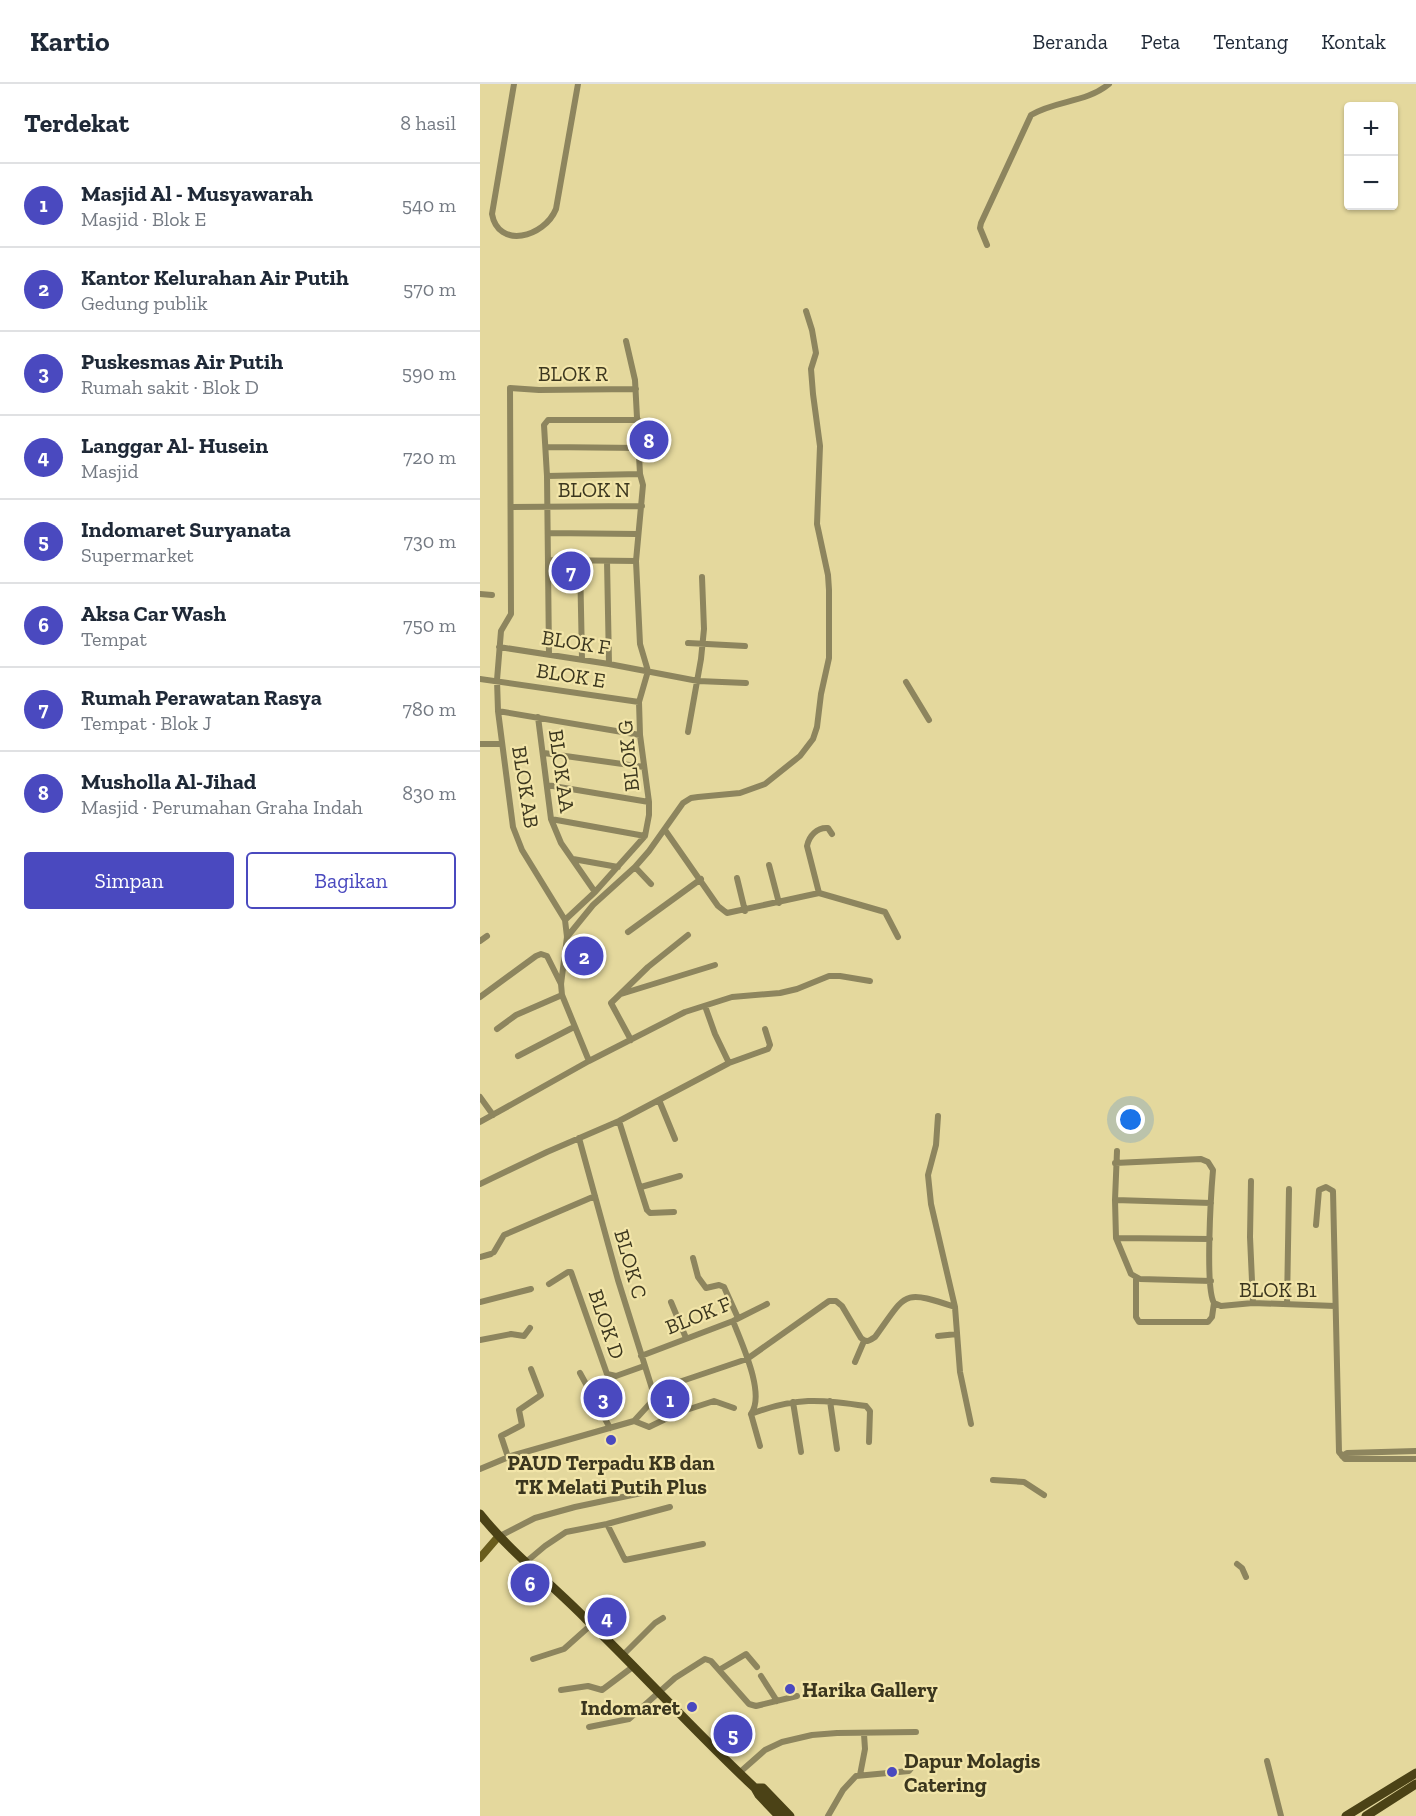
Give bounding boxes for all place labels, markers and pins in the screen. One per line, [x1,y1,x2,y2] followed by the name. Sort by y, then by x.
[630,418,668,462] pin: 8
[552,548,590,594] pin: 7
[564,934,604,978] pin: 2
[584,1376,622,1420] pin: 3
[650,1376,690,1422] pin: 1
[604,1433,618,1447] marker: PAUD Terpadu KB dan TK Melati Putih Plus
[507,1450,715,1499] place label: PAUD Terpadu KB dan TK Melati Putih Plus
[511,1560,550,1606] pin: 6
[588,1594,626,1640] pin: 4
[802,1677,938,1702] place label: Harika Gallery
[783,1682,797,1696] marker: Harika Gallery
[581,1695,681,1720] place label: Indomaret
[685,1700,699,1714] marker: Indomaret
[714,1712,752,1756] pin: 5
[904,1748,1041,1797] place label: Dapur Molagis Catering
[885,1765,899,1779] marker: Dapur Molagis Catering

